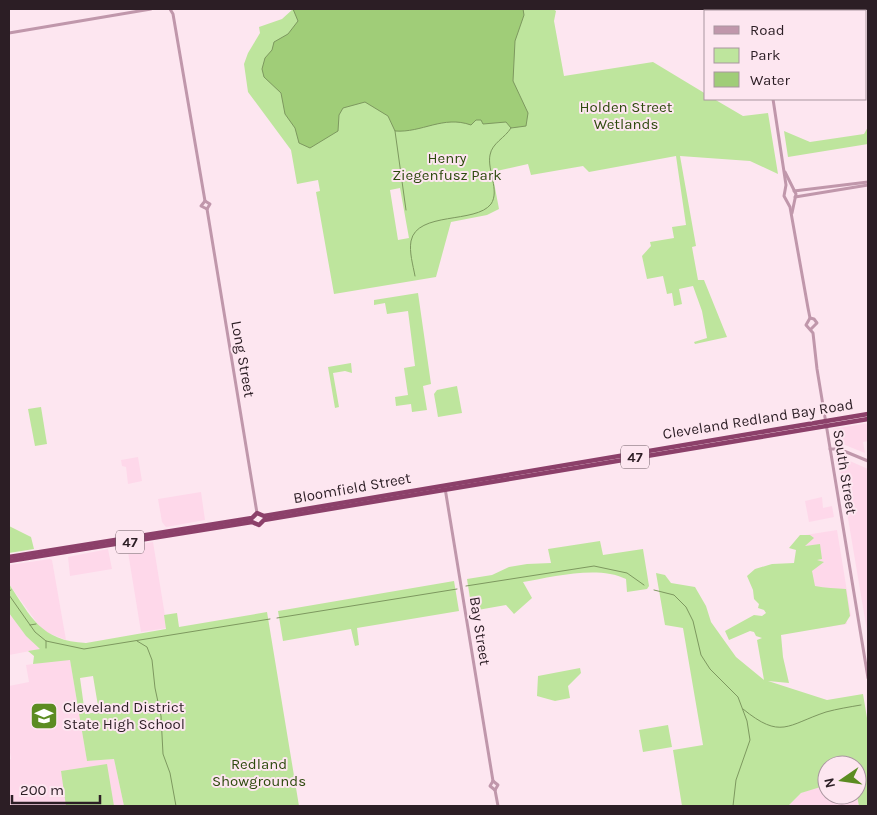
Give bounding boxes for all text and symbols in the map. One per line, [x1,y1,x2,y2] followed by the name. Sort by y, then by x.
[704,10,867,100] legend
[750,21,785,39] text: Road
[750,46,780,64] text: Park
[750,71,791,89] text: Water
[580,98,673,133] park label: Holden Street Wetlands
[392,149,502,184] park label: Henry Ziegenfusz Park
[227,319,259,399] street label: Long Street
[661,395,855,443] street label: Cleveland Redland Bay Road
[829,428,861,516] street label: South Street
[621,446,649,468] road number: 47
[292,469,413,507] street label: Bloomfield Street
[116,530,144,554] road number: 47
[466,595,494,667] street label: Bay Street
[63,698,185,733] place label: Cleveland District State High School
[29,701,59,731] school or university icon: Cleveland District State High School
[212,755,306,790] park label: Redland Showgrounds
[817,755,867,805] north arrow
[12,772,100,804] scale bar
[820,776,839,790] text: N
[20,781,64,799] text: 200 m

